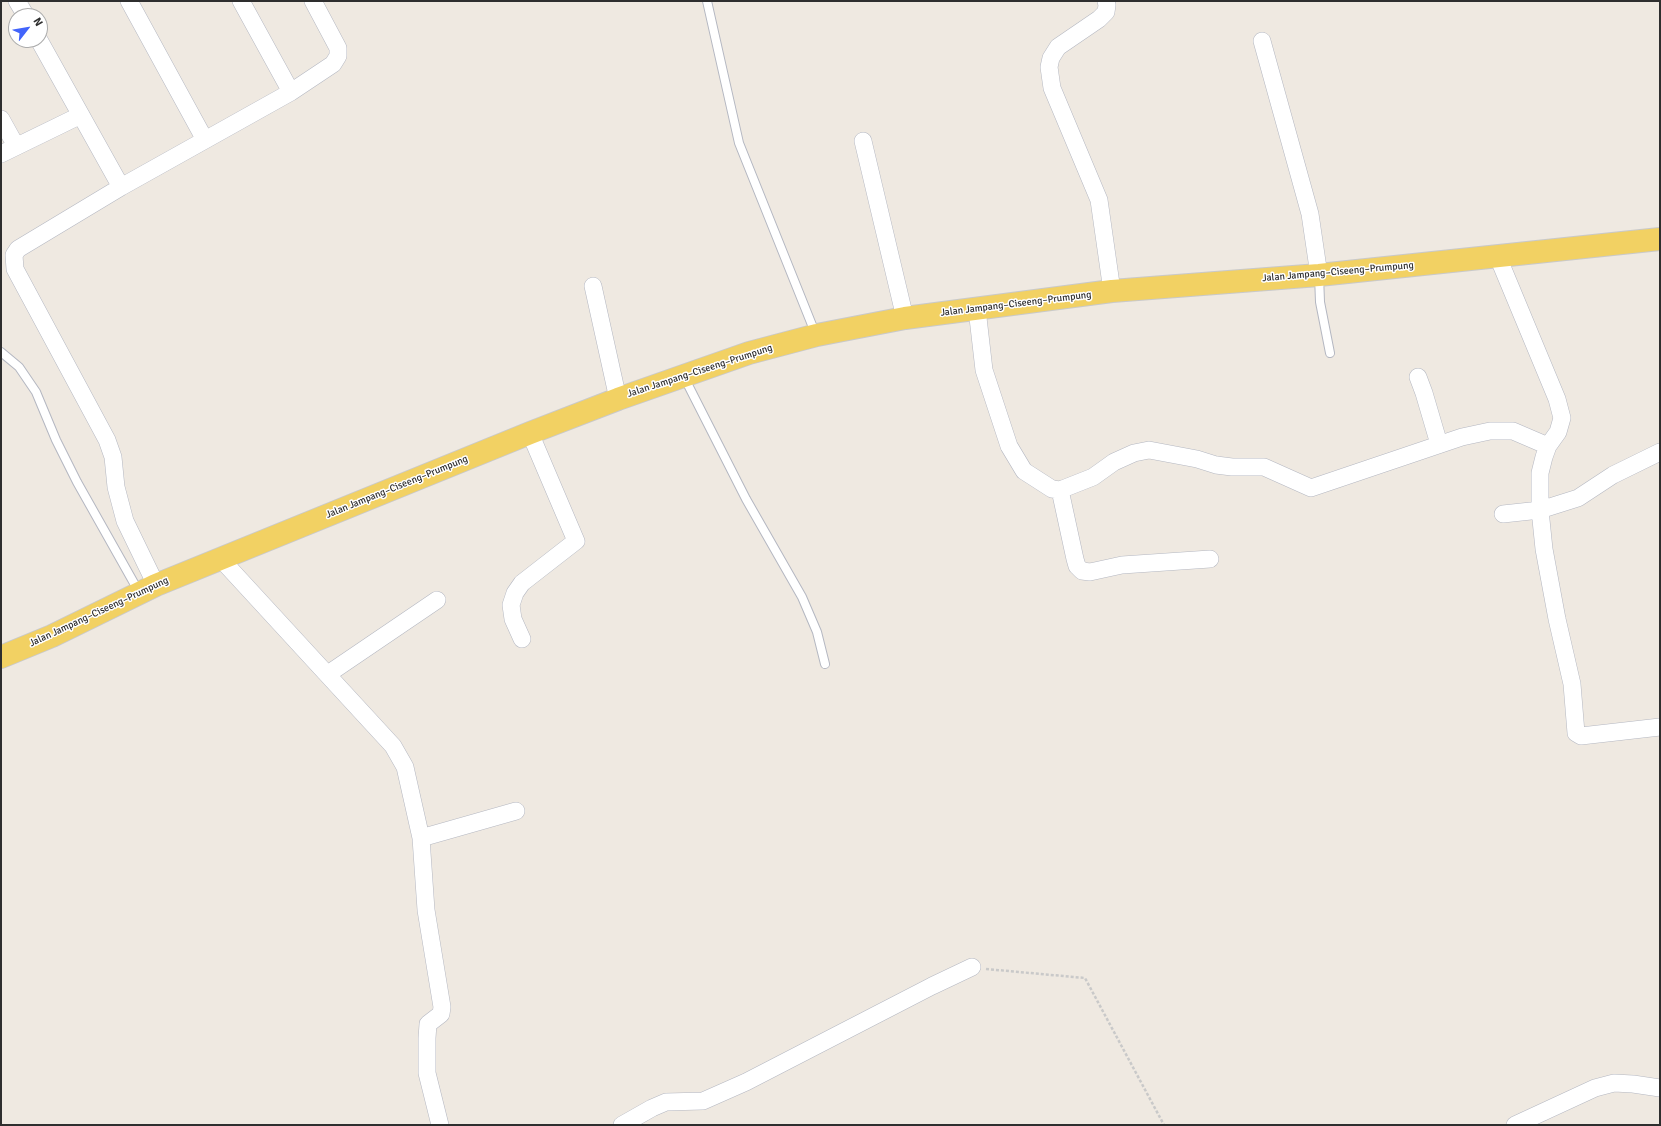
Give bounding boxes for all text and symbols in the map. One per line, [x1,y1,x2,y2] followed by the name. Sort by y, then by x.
[8,8,48,48] north arrow
[30,15,45,29] text: N
[1262,259,1414,285] street label: Jalan Jampang–Ciseeng–Prumpung
[940,289,1092,319] street label: Jalan Jampang–Ciseeng–Prumpung
[626,342,774,400] street label: Jalan Jampang–Ciseeng–Prumpung
[324,453,470,521] street label: Jalan Jampang–Ciseeng–Prumpung
[28,574,170,650] street label: Jalan Jampang–Ciseeng–Prumpung

